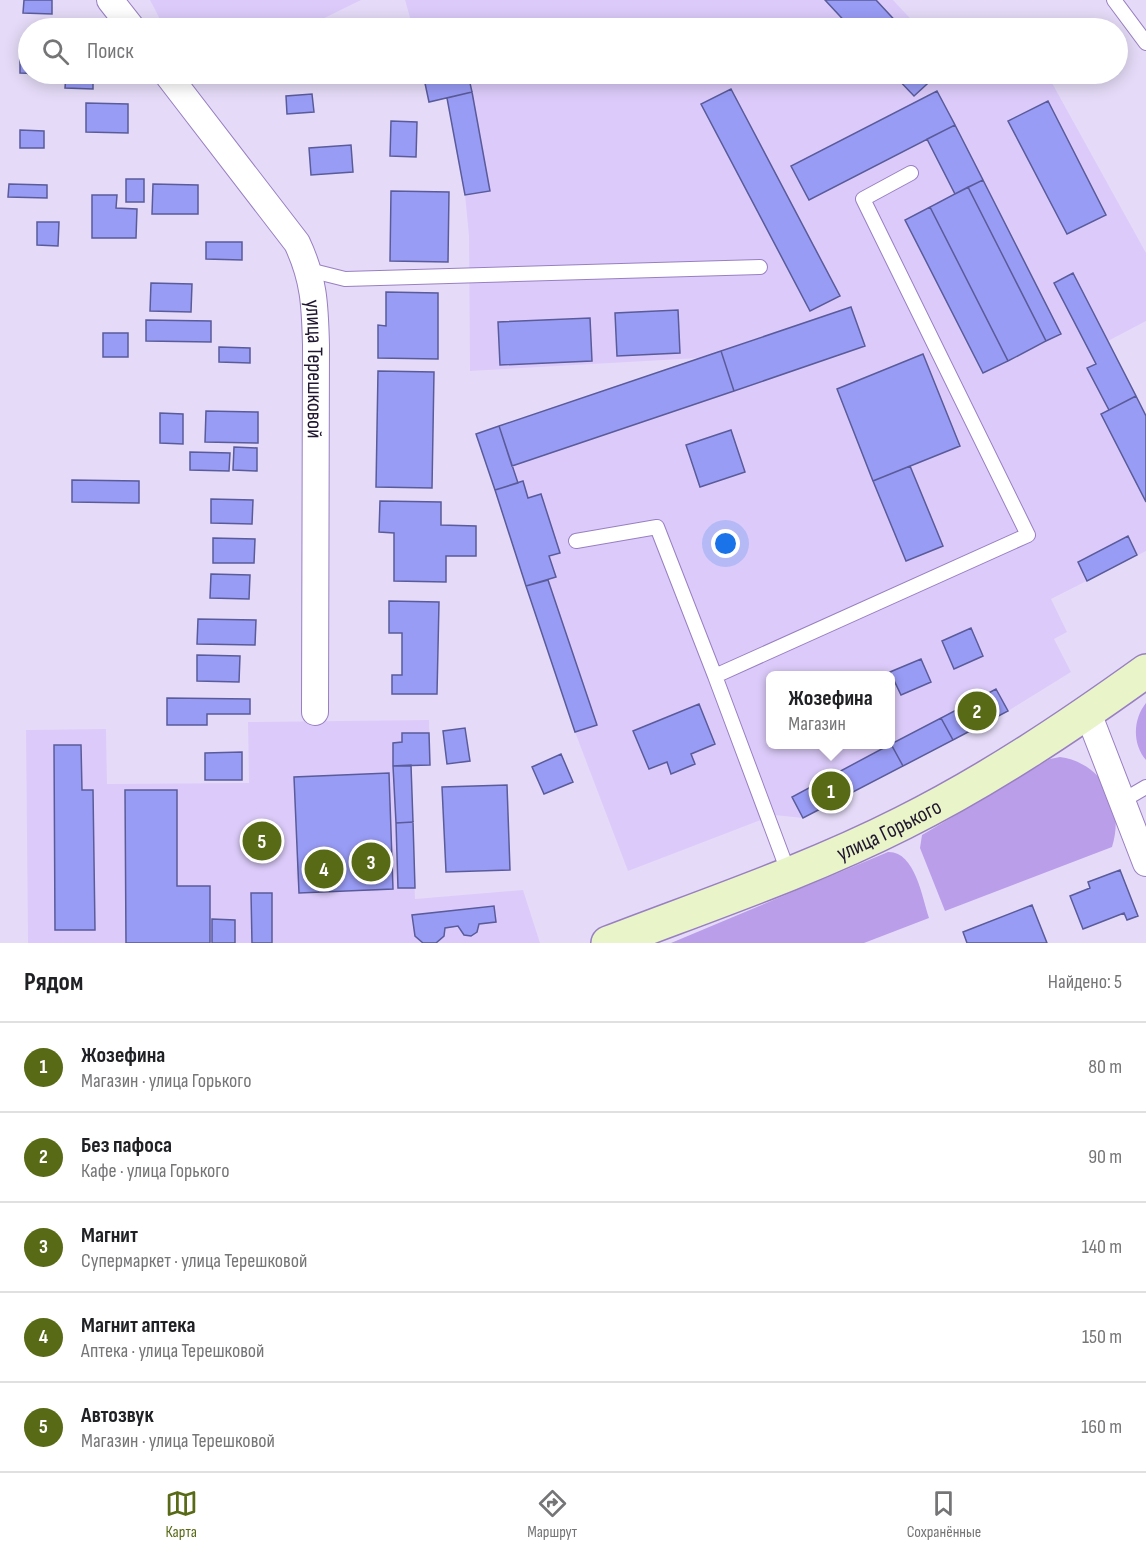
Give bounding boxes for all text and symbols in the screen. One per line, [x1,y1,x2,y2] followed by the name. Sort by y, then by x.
[18,18,1128,84] search box
[39,35,72,68] icon: search
[87,38,133,65] text: Поиск
[299,298,328,439] street label: улица Терешковой
[711,529,740,558] your location
[766,671,895,749] popup
[788,685,873,712] text: Жозефина
[958,688,996,734] pin: 2
[788,712,846,736] text: Магазин
[812,768,850,814] pin: 1
[833,794,946,867] street label: улица Горького
[242,818,282,864] pin: 5
[352,840,391,884] pin: 3
[304,846,344,892] pin: 4
[24,967,83,998] text: Рядом
[1048,970,1122,994] text: Найдено: 5
[81,1042,165,1069] text: Жозефина
[40,1055,47,1079] text: 1
[1088,1055,1122,1079] text: 80 m
[81,1069,252,1093] text: Магазин · улица Горького
[81,1132,172,1159] text: Без пафоса
[39,1145,48,1169] text: 2
[1088,1145,1122,1169] text: 90 m
[81,1159,230,1183] text: Кафе · улица Горького
[81,1222,138,1249] text: Магнит
[39,1235,48,1259] text: 3
[1082,1235,1122,1259] text: 140 m
[81,1249,307,1273] text: Супермаркет · улица Терешковой
[81,1312,195,1339] text: Магнит аптека
[39,1325,48,1349] text: 4
[1082,1325,1122,1349] text: 150 m
[81,1339,264,1363] text: Аптека · улица Терешковой
[81,1402,154,1429] text: Автозвук
[39,1415,48,1439] text: 5
[1081,1415,1122,1439] text: 160 m
[81,1429,275,1453] text: Магазин · улица Терешковой
[165,1487,198,1542] tab: Карта
[527,1487,577,1542] tab: Маршрут
[907,1487,981,1542] tab: Сохранённые

